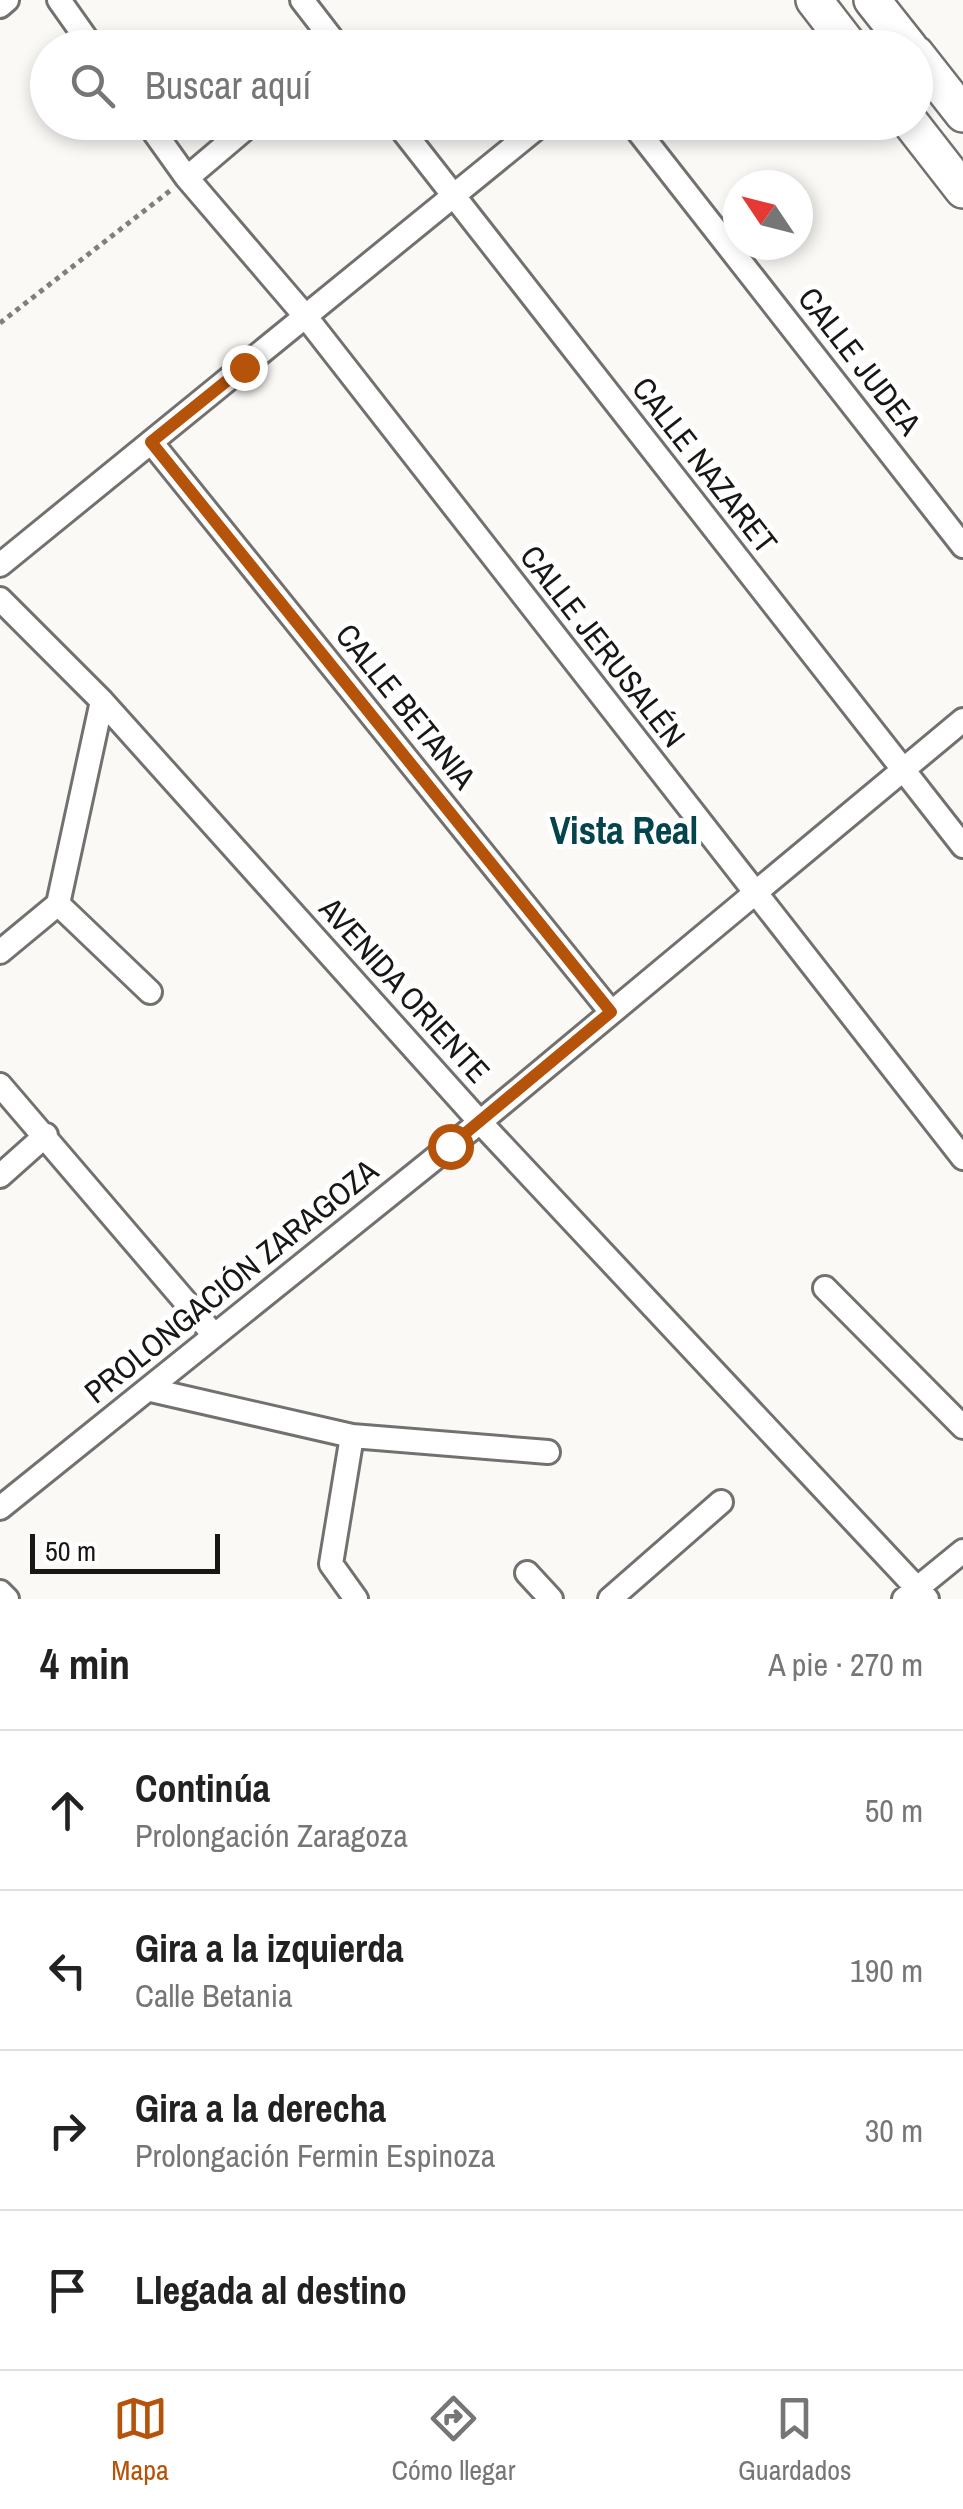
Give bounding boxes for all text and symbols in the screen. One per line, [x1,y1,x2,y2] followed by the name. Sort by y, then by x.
[30,30,933,140] search box
[65,58,120,113] icon: search
[145,60,311,111] text: Buscar aquí
[723,170,813,260] north arrow
[789,278,932,444] street label: CALLE JUDEA
[222,345,268,391] route end
[623,368,787,562] street label: CALLE NAZARET
[511,536,695,756] street label: CALLE JERUSALÉN
[326,614,486,798] street label: CALLE BETANIA
[550,805,698,856] district label: Vista Real
[309,887,500,1092] street label: AVENIDA ORIENTE
[428,1124,474,1170] route start
[75,1149,387,1413] street label: PROLONGACIÓN ZARAGOZA
[30,1529,220,1574] scale bar
[45,1532,96,1570] text: 50 m
[40,1636,130,1692] text: 4 min
[768,1643,923,1686] text: A pie · 270 m
[135,1763,270,1814] text: Continúa
[40,1783,95,1838] icon: ahead
[865,1789,923,1832] text: 50 m
[135,1814,408,1857] text: Prolongación Zaragoza
[135,1923,403,1974] text: Gira a la izquierda
[40,1943,95,1998] icon: left
[850,1949,923,1992] text: 190 m
[135,1974,293,2017] text: Calle Betania
[135,2083,386,2134] text: Gira a la derecha
[40,2103,95,2158] icon: right
[865,2109,923,2152] text: 30 m
[135,2134,495,2177] text: Prolongación Fermin Espinoza
[40,2263,95,2318] icon: arrive
[135,2265,407,2316] text: Llegada al destino
[111,2391,169,2489] tab: Mapa
[392,2391,515,2489] tab: Cómo llegar
[738,2391,852,2489] tab: Guardados

